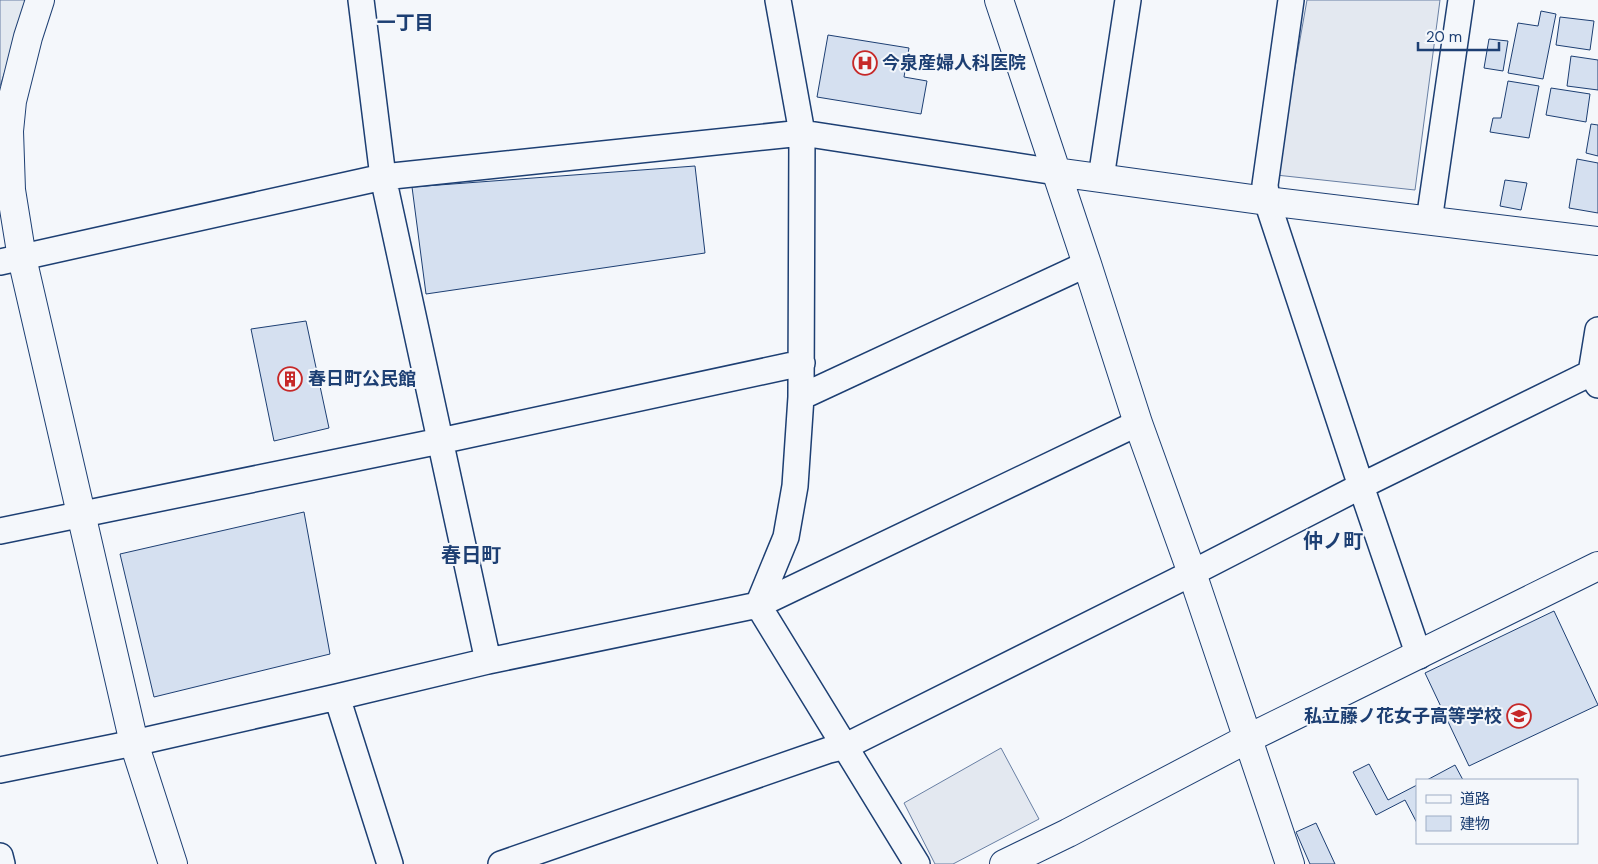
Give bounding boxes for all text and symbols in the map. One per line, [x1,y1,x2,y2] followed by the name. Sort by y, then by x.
[376,10,434,35] district label: 一丁目
[1418,20,1499,52] scale bar
[1426,27,1462,47] text: 20 m
[852,50,878,76] hospital icon: 今泉産婦人科医院
[882,51,1026,75] place label: 今泉産婦人科医院
[277,366,303,392] building icon: 春日町公民館
[308,367,416,391] place label: 春日町公民館
[1303,528,1363,554] district label: 仲ノ町
[441,542,501,568] district label: 春日町
[1506,703,1532,729] school or university icon: 私立藤ノ花女子高等学校
[1304,704,1502,728] place label: 私立藤ノ花女子高等学校
[1416,779,1578,844] legend
[1460,789,1490,809] text: 道路
[1460,814,1490,834] text: 建物

